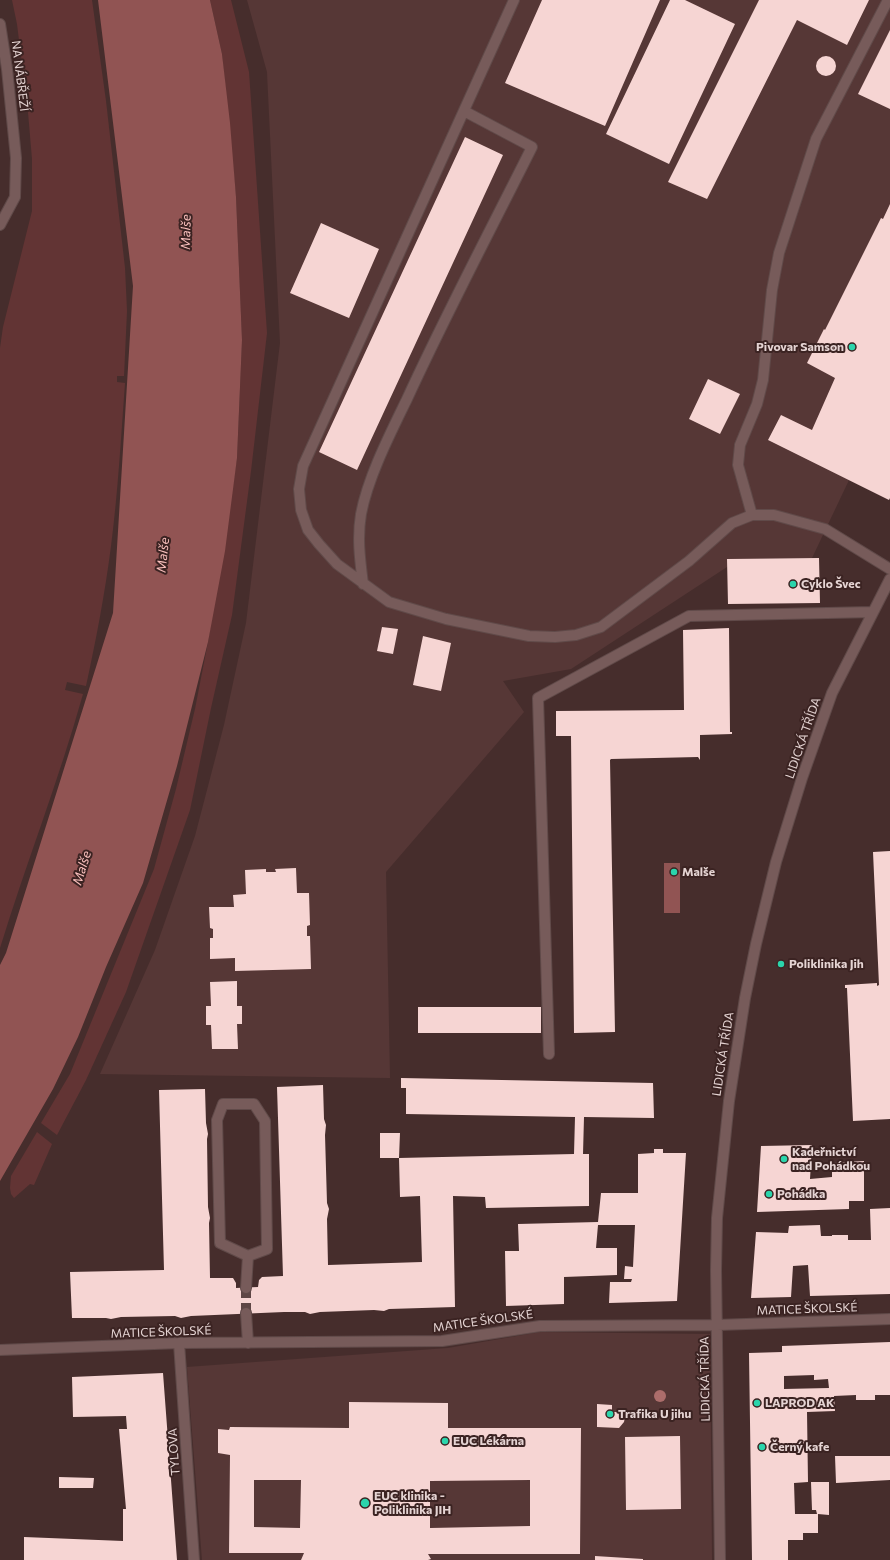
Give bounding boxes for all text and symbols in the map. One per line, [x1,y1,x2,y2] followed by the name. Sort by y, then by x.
[9,40,31,112] street label: NA NÁBŘEŽÍ
[178,214,194,250] water label: Malše
[756,340,844,354] place label: Pivovar Samson
[847,342,857,352] marker: Pivovar Samson
[153,537,173,573] water label: Malše
[801,577,860,591] place label: Cyklo Švec
[788,579,798,589] marker: Cyklo Švec
[782,695,824,781] street label: LIDICKÁ TŘÍDA
[69,849,95,887] water label: Malše
[682,865,715,879] place label: Malše
[669,867,679,877] marker: Malše
[789,957,864,971] place label: Poliklinika Jih
[776,959,786,969] marker: Poliklinika Jih
[709,1011,737,1097] street label: LIDICKÁ TŘÍDA
[792,1145,870,1173] place label: Kadeřnictví nad Pohádkou
[779,1154,789,1164] marker: Kadeřnictví nad Pohádkou
[777,1187,825,1201] place label: Pohádka
[764,1189,774,1199] marker: Pohádka
[756,1300,858,1318] street label: MATICE ŠKOLSKÉ
[432,1307,534,1335] street label: MATICE ŠKOLSKÉ
[110,1323,212,1341] street label: MATICE ŠKOLSKÉ
[697,1336,713,1422] street label: LIDICKÁ TŘÍDA
[765,1396,834,1410] place label: LAPROD AK
[752,1398,762,1408] marker: LAPROD AK
[618,1407,691,1421] place label: Trafika U jihu
[605,1409,615,1419] marker: Trafika U jihu
[165,1428,183,1476] street label: TYLOVA
[453,1434,524,1448] place label: EUC Lékárna
[440,1436,450,1446] marker: EUC Lékárna
[770,1440,829,1454] place label: Černý kafe
[757,1442,767,1452] marker: Černý kafe
[374,1489,451,1517] place label: EUC klinika - Poliklinika JIH
[359,1497,371,1509] marker: EUC klinika - Poliklinika JIH

